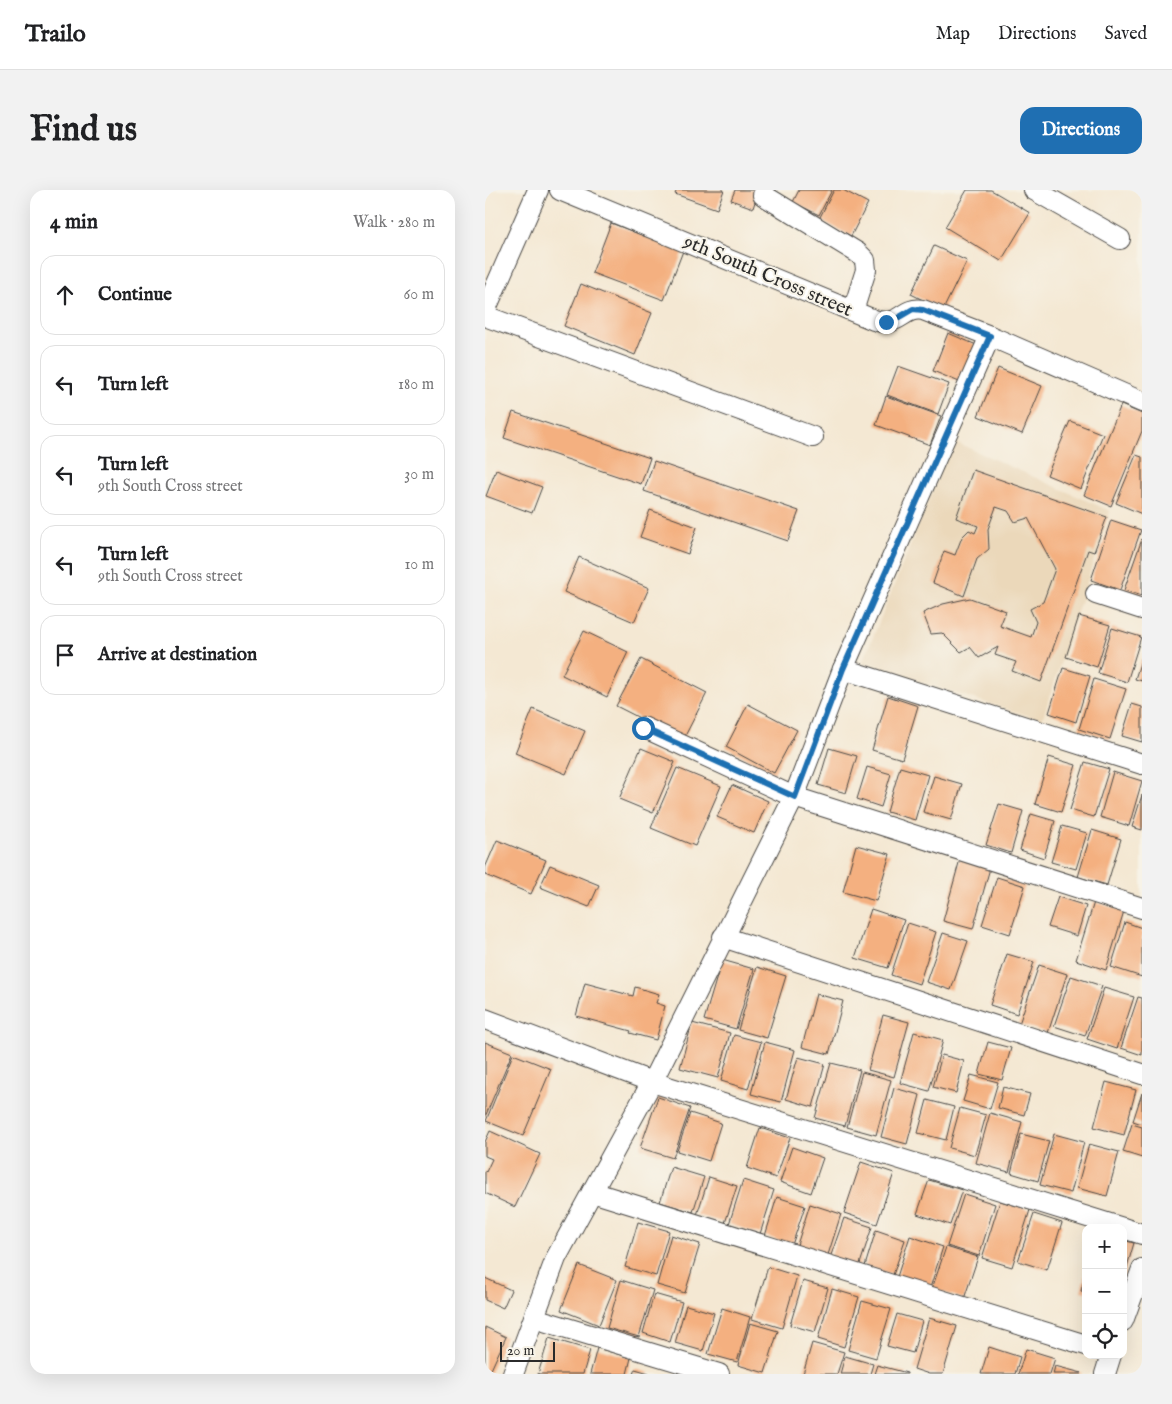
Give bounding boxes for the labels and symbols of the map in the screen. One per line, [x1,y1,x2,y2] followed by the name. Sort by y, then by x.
[679,229,856,323] street label: 9th South Cross street
[875,311,898,334] route end
[632,717,655,740] route start
[500,1339,555,1362] scale bar

